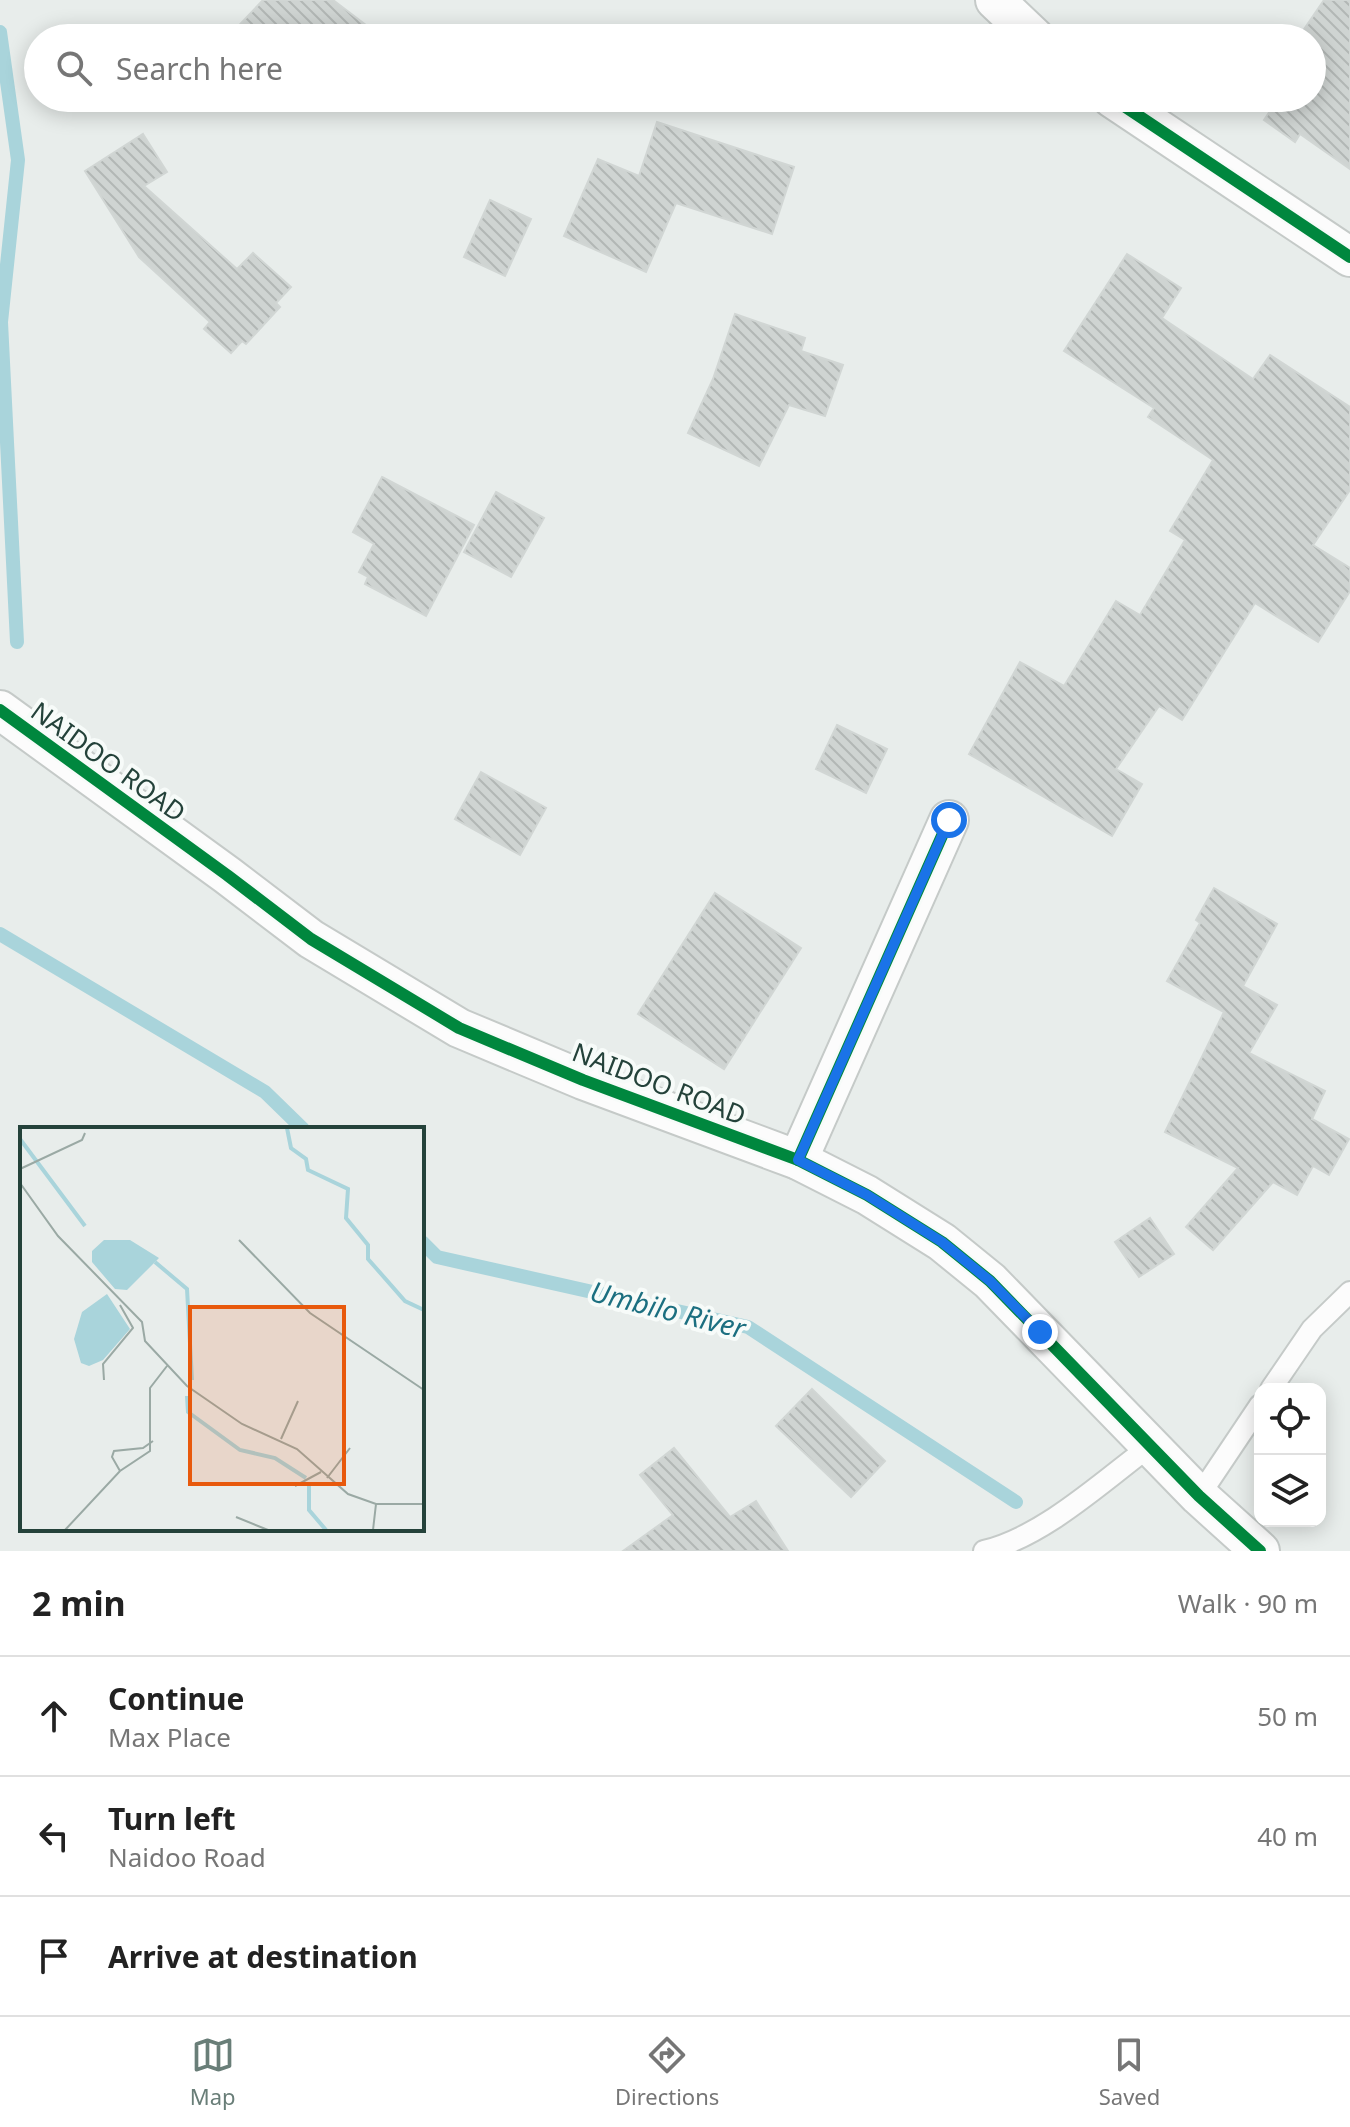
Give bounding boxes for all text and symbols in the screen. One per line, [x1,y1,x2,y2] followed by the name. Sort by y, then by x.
[24,24,1326,112] search box
[52,46,96,90] icon: search
[116,48,283,89] text: Search here
[24,693,193,830] street label: NAIDOO ROAD
[931,802,967,838] route start
[567,1033,751,1133] street label: NAIDOO ROAD
[20,1127,424,1531] inset map
[587,1271,752,1347] water label: Umbilo River
[1022,1314,1058,1350] route end
[1254,1383,1326,1527] map controls
[1254,1383,1326,1455] button: locate
[1254,1455,1326,1527] button: layers
[32,1580,126,1626] text: 2 min
[1178,1585,1318,1621] text: Walk · 90 m
[108,1678,244,1719] text: Continue
[32,1694,76,1738] icon: ahead
[1257,1698,1318,1734] text: 50 m
[108,1719,231,1755] text: Max Place
[108,1798,236,1839] text: Turn left
[32,1814,76,1858] icon: left
[1257,1818,1318,1854] text: 40 m
[108,1839,266,1875] text: Naidoo Road
[32,1934,76,1978] icon: arrive
[108,1936,418,1977] text: Arrive at destination
[190,2033,236,2111] tab: Map
[615,2033,719,2111] tab: Directions
[1099,2033,1160,2111] tab: Saved

